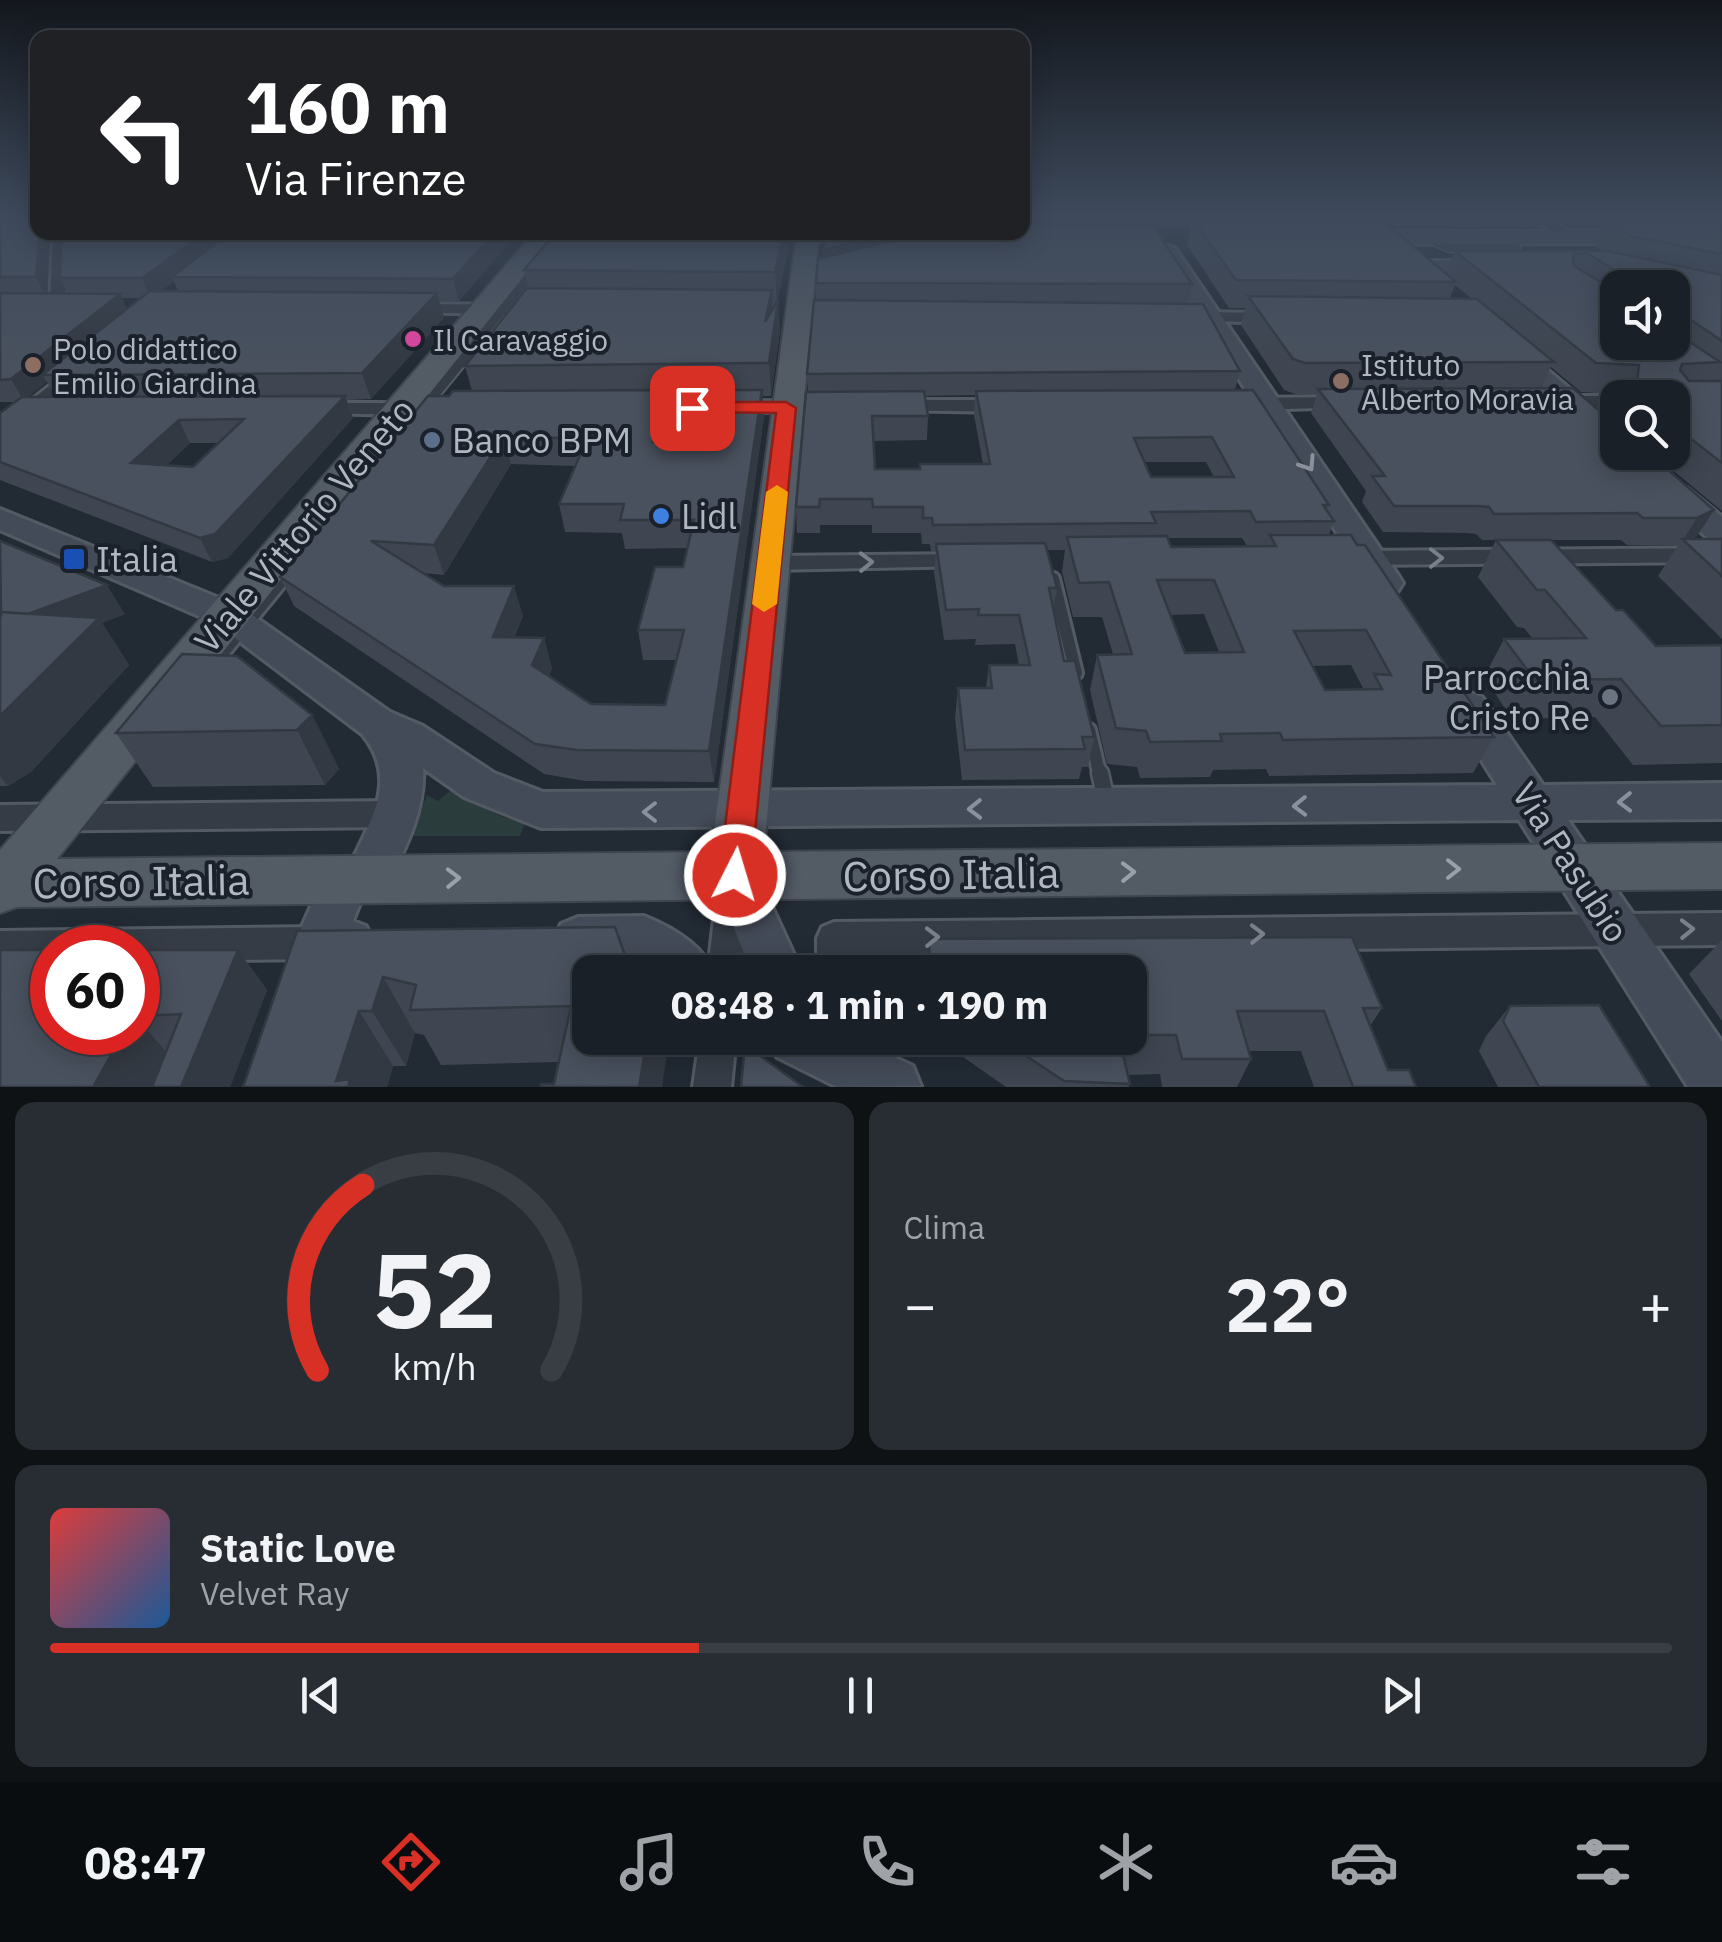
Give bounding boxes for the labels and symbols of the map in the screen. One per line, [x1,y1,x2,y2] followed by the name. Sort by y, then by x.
[433,320,608,359] place label: Il Caravaggio
[402,328,424,350] marker: Il Caravaggio
[53,329,257,402] place label: Polo didattico Emilio Giardina
[1361,345,1574,418] place label: Istituto Alberto Moravia
[22,354,44,376] marker: Polo didattico Emilio Giardina
[650,366,735,451] pin
[1330,370,1352,392] marker: Istituto Alberto Moravia
[184,388,424,662] street label: Viale Vittorio Veneto
[452,417,631,463] place label: Banco BPM
[421,429,443,451] marker: Banco BPM
[1296,454,1315,472] one-way arrow
[681,493,737,539] place label: Lidl
[650,505,672,527] marker: Lidl
[96,536,178,582] place label: Italia
[61,546,87,572] marker: Italia
[1430,547,1445,569] one-way arrow
[860,551,875,573] one-way arrow
[1423,654,1590,740] place label: Parrocchia Cristo Re
[1599,686,1621,708] marker: Parrocchia Cristo Re
[1502,773,1640,951] street label: Via Pasubio
[1616,791,1632,813] one-way arrow
[1291,795,1307,816] one-way arrow
[966,798,982,820] one-way arrow
[641,801,656,823] one-way arrow
[683,823,787,927] position arrow
[842,845,1060,903] street label: Corso Italia
[32,852,250,910] street label: Corso Italia
[1445,858,1461,879] one-way arrow
[1120,861,1136,883] one-way arrow
[446,867,462,889] one-way arrow
[1680,918,1695,940] one-way arrow
[1250,923,1265,945] one-way arrow
[30,925,160,1055] speed limit sign: 60
[924,926,940,948] one-way arrow

